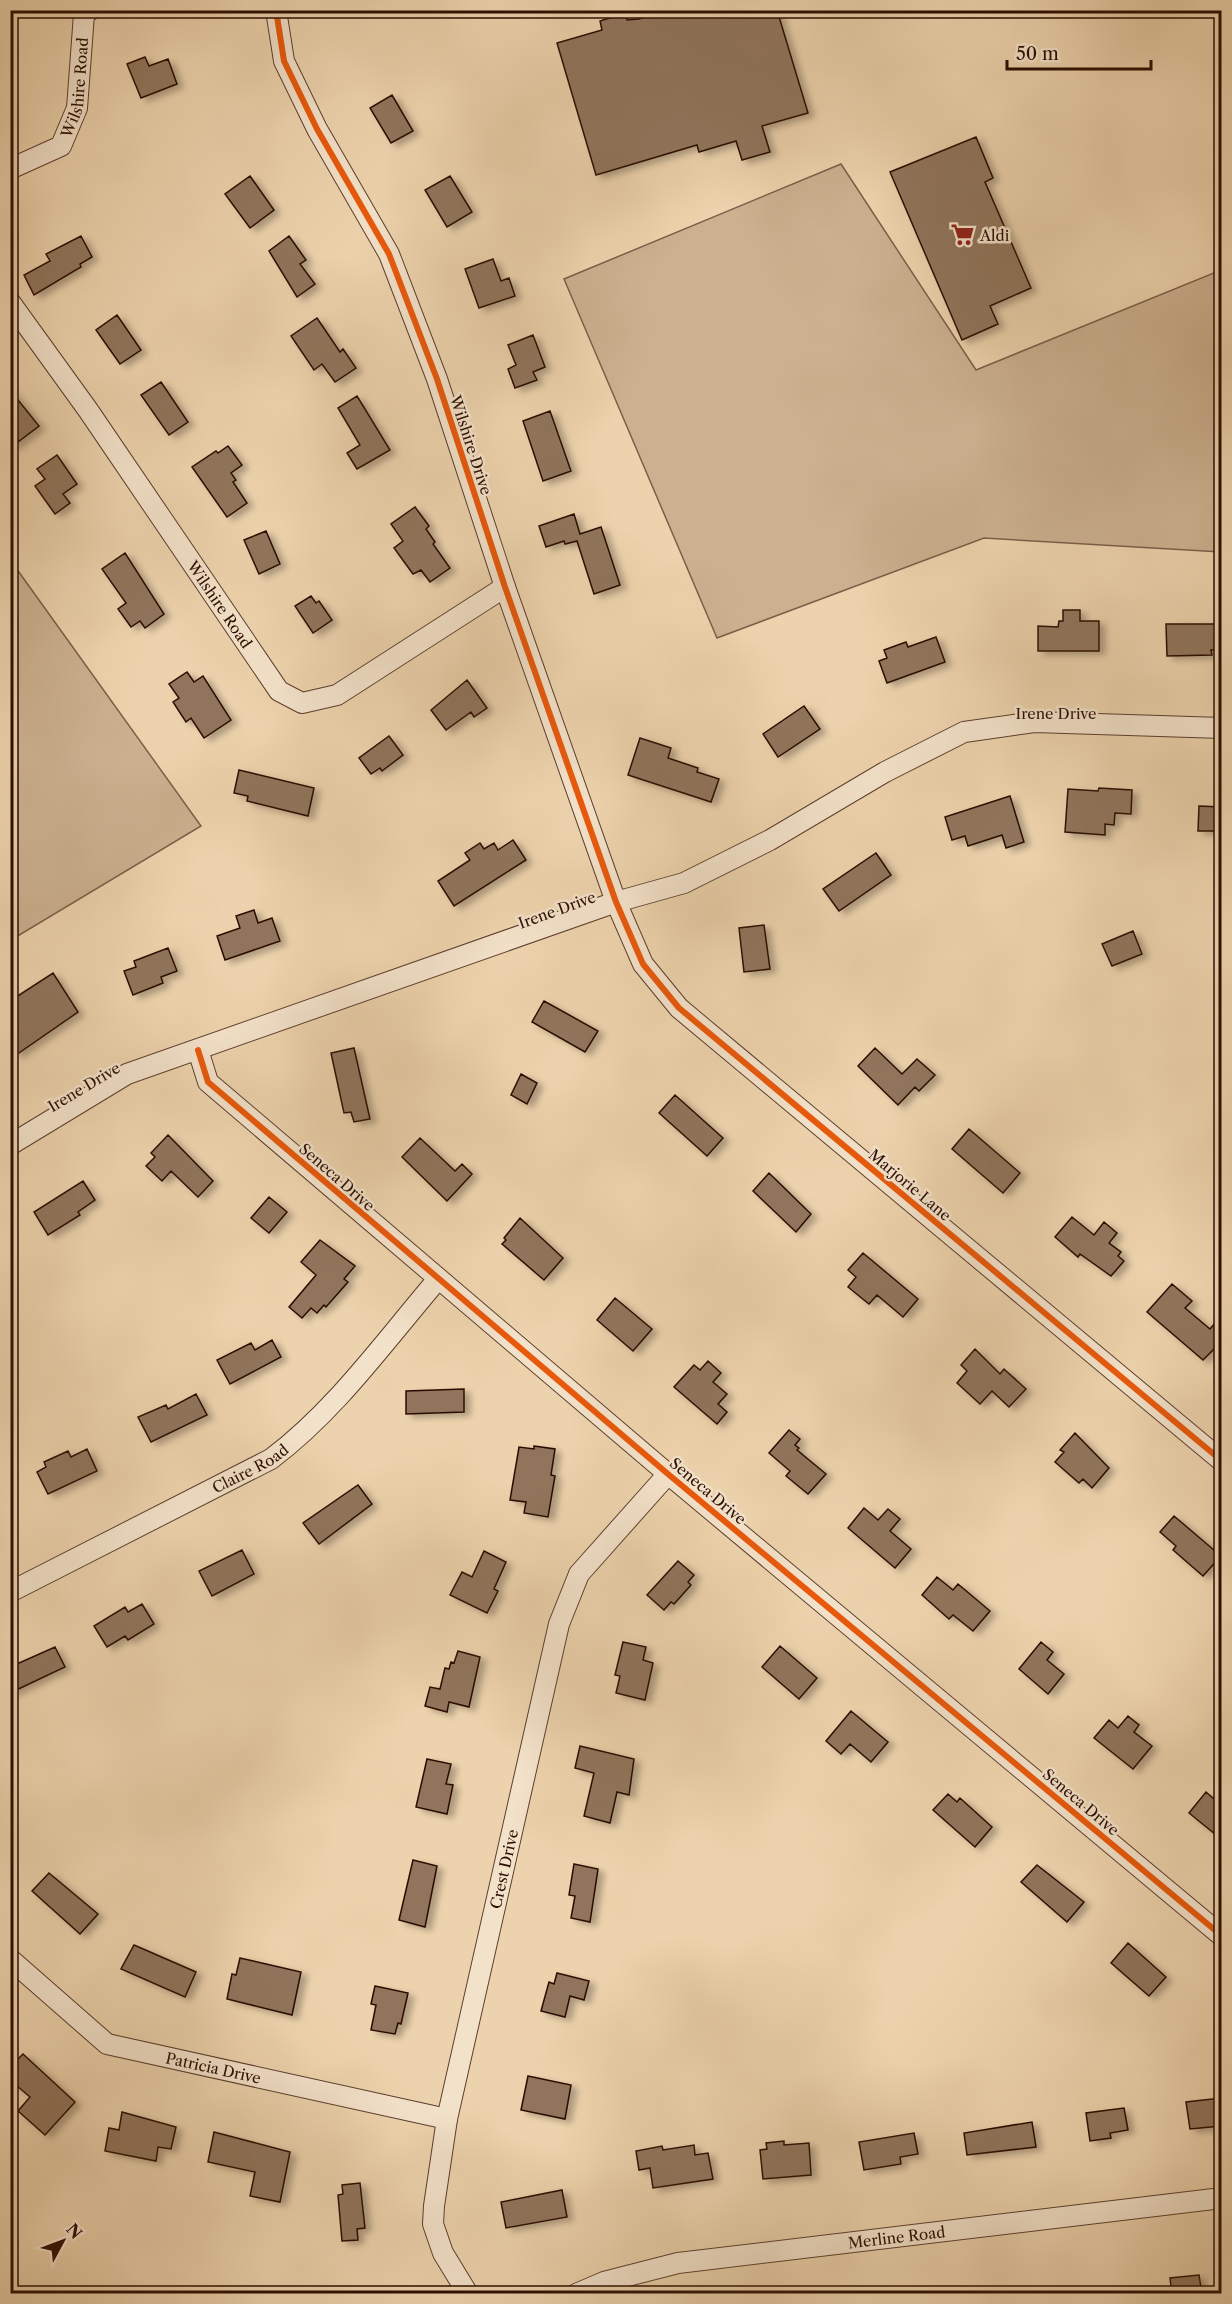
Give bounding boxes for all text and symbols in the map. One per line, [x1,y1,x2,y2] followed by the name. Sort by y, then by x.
[1007,33,1151,71] scale bar
[56,37,92,141] street label: Wilshire Road
[1016,43,1059,65] text: 50 m
[949,222,975,248] supermarket icon: Aldi
[979,226,1010,245] place label: Aldi
[446,392,496,497] street label: Wilshire Drive
[183,556,256,652] street label: Wilshire Road
[1016,704,1096,723] street label: Irene Drive
[516,887,598,933] street label: Irene Drive
[44,1058,124,1116] street label: Irene Drive
[295,1139,379,1215] street label: Seneca Drive
[865,1145,955,1225] street label: Marjorie Lane
[209,1440,292,1497] street label: Claire Road
[666,1454,750,1528] street label: Seneca Drive
[1039,1765,1123,1839] street label: Seneca Drive
[485,1827,522,1911] street label: Crest Drive
[164,2048,263,2087] street label: Patricia Drive
[33,2211,93,2271] north arrow
[62,2219,86,2243] text: N
[847,2222,946,2252] street label: Merline Road

